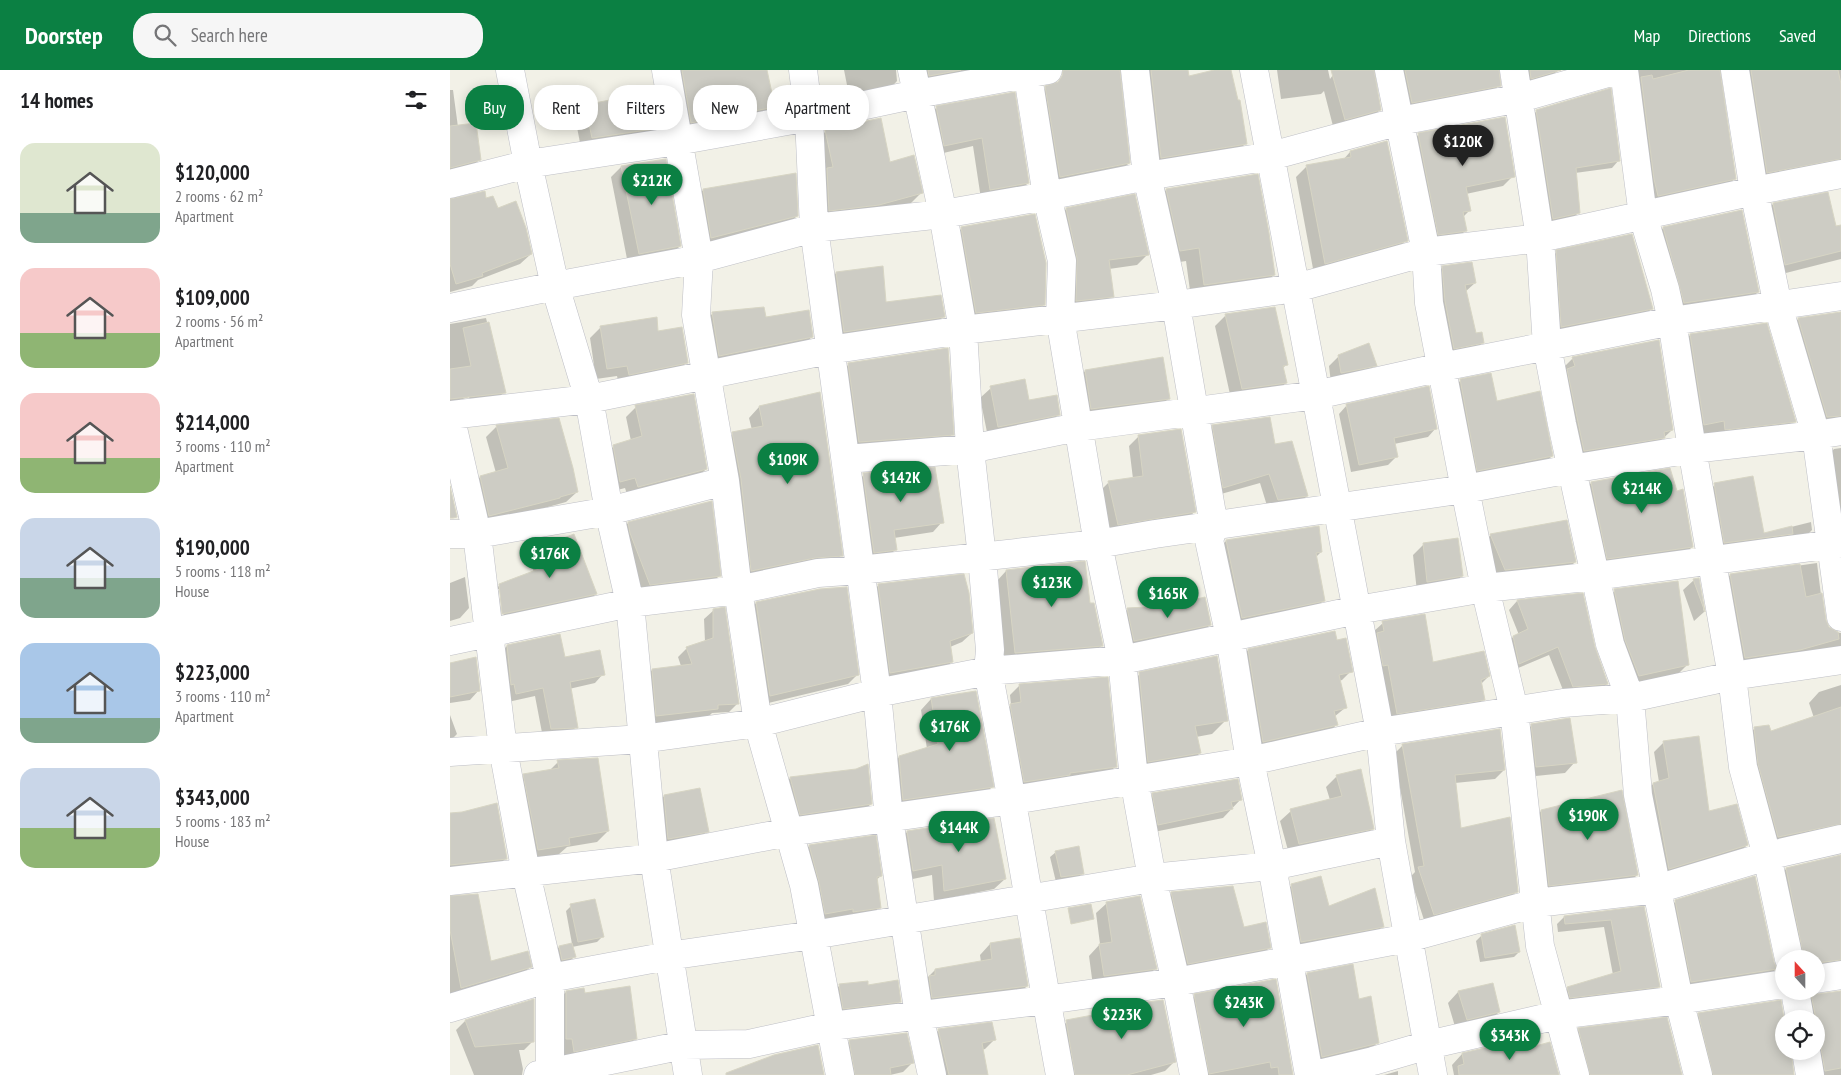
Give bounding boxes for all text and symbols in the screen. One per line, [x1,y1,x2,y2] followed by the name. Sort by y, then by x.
[133,13,483,58] search box
[25,20,103,51] text: Doorstep
[151,21,179,49] icon: search
[191,23,268,47] text: Search here
[1634,24,1660,47] text: Map
[1688,24,1751,47] text: Directions
[1779,24,1816,47] text: Saved
[465,85,524,130] chip: Buy
[534,85,598,130] chip: Rent
[608,85,683,130] chip: Filters
[693,85,757,130] chip: New
[767,85,869,130] chip: Apartment
[402,86,430,114] icon: filters
[20,87,93,114] text: 14 homes
[1428,124,1498,167] pin: $120K
[1444,131,1482,151] text: $120K
[175,159,250,186] text: $120,000
[60,163,120,223] icon: home
[617,164,687,206] pin: $212K
[633,170,671,190] text: $212K
[175,186,263,206] text: 2 rooms · 62 m²
[175,206,234,226] text: Apartment
[175,284,250,311] text: $109,000
[60,288,120,348] icon: home
[175,311,263,331] text: 2 rooms · 56 m²
[175,331,234,351] text: Apartment
[175,409,250,436] text: $214,000
[60,413,120,473] icon: home
[175,436,271,456] text: 3 rooms · 110 m²
[753,442,823,485] pin: $109K
[769,449,807,469] text: $109K
[175,456,234,476] text: Apartment
[866,460,936,503] pin: $142K
[882,467,920,487] text: $142K
[1607,472,1677,514] pin: $214K
[1623,478,1661,498] text: $214K
[175,534,250,561] text: $190,000
[515,536,585,579] pin: $176K
[60,538,120,598] icon: home
[531,543,569,563] text: $176K
[175,561,271,581] text: 5 rooms · 118 m²
[1017,566,1087,608] pin: $123K
[1033,572,1071,592] text: $123K
[1133,576,1203,619] pin: $165K
[175,581,209,601] text: House
[1149,583,1187,603] text: $165K
[175,659,250,686] text: $223,000
[60,663,120,723] icon: home
[175,686,271,706] text: 3 rooms · 110 m²
[175,706,234,726] text: Apartment
[915,710,985,752] pin: $176K
[931,716,969,736] text: $176K
[175,784,250,811] text: $343,000
[60,788,120,848] icon: home
[1553,798,1623,841] pin: $190K
[1569,805,1607,825] text: $190K
[924,810,994,853] pin: $144K
[175,811,271,831] text: 5 rooms · 183 m²
[940,817,978,837] text: $144K
[175,831,209,851] text: House
[1775,950,1825,1000] north arrow
[1775,950,1825,1060] map controls
[1209,986,1279,1028] pin: $243K
[1225,992,1263,1012] text: $243K
[1087,998,1157,1040] pin: $223K
[1103,1004,1141,1024] text: $223K
[1775,1010,1825,1060] button: locate
[1475,1018,1545,1061] pin: $343K
[1491,1025,1529,1045] text: $343K

